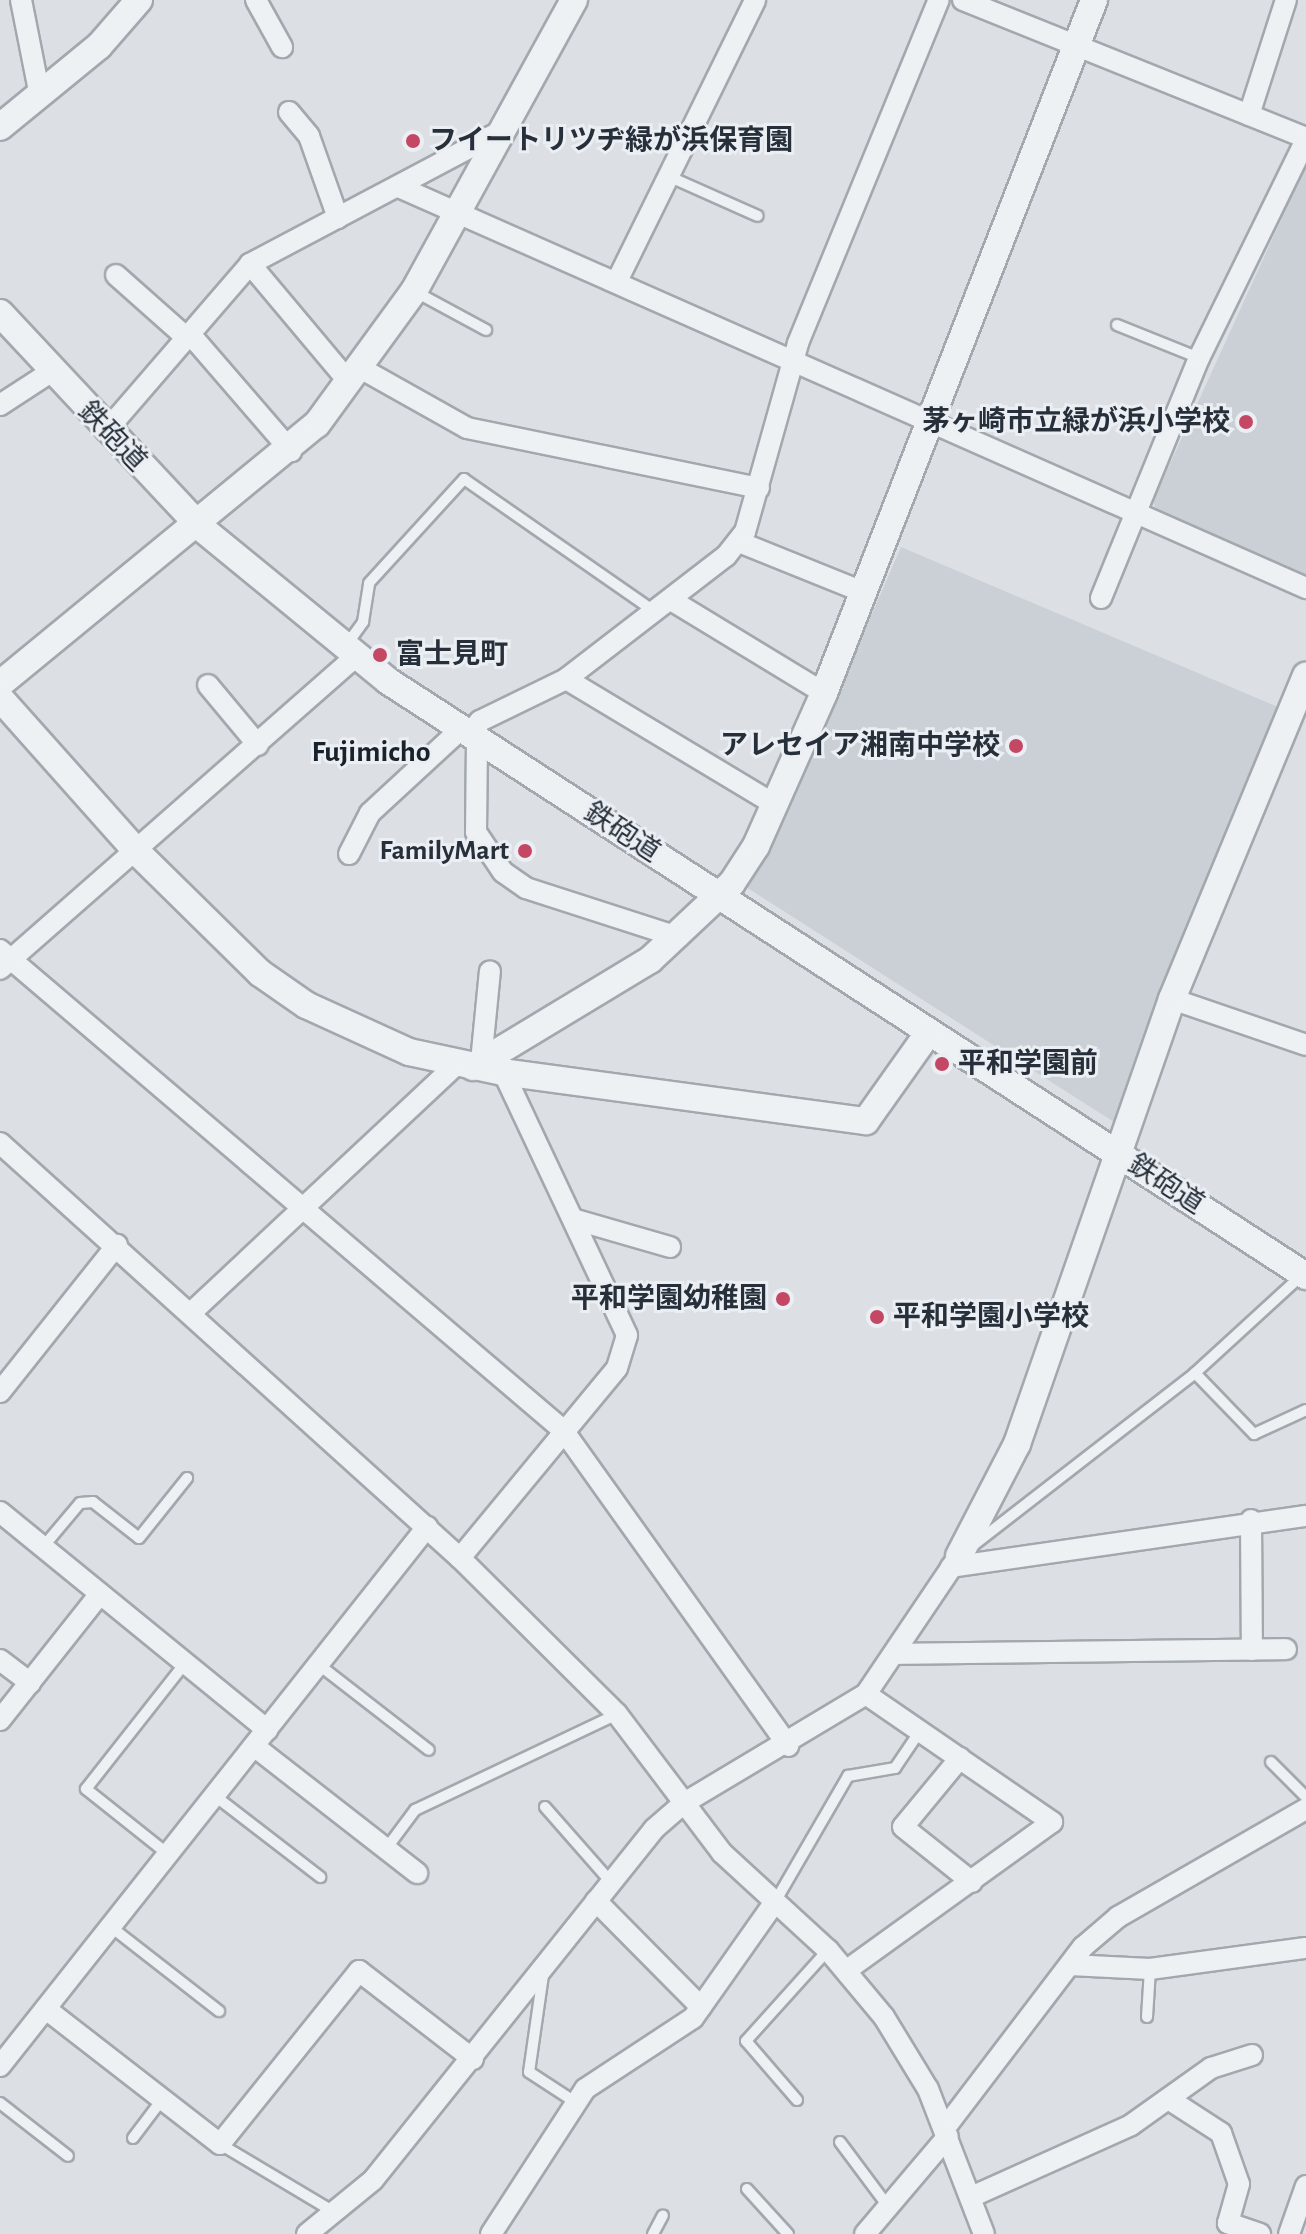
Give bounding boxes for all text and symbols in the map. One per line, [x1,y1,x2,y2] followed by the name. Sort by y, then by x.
[429,124,793,158] place label: フイートリツヂ緑が浜保育園
[404,132,422,150] marker: フイートリツヂ緑が浜保育園
[71,395,153,479] street label: 鉄砲道
[922,405,1230,439] place label: 茅ヶ崎市立緑が浜小学校
[1237,413,1255,431] marker: 茅ヶ崎市立緑が浜小学校
[396,638,508,672] place label: 富士見町
[371,646,389,664] marker: 富士見町
[720,729,1000,763] place label: アレセイア湘南中学校
[312,734,430,770] district label: Fujimicho
[1007,737,1025,755] marker: アレセイア湘南中学校
[578,796,666,870] street label: 鉄砲道
[380,834,509,868] place label: FamilyMart
[516,842,534,860] marker: FamilyMart
[958,1047,1098,1081] place label: 平和学園前
[933,1055,951,1073] marker: 平和学園前
[1122,1148,1210,1222] street label: 鉄砲道
[571,1282,767,1316] place label: 平和学園幼稚園
[774,1290,792,1308] marker: 平和学園幼稚園
[893,1300,1089,1334] place label: 平和学園小学校
[868,1308,886,1326] marker: 平和学園小学校

